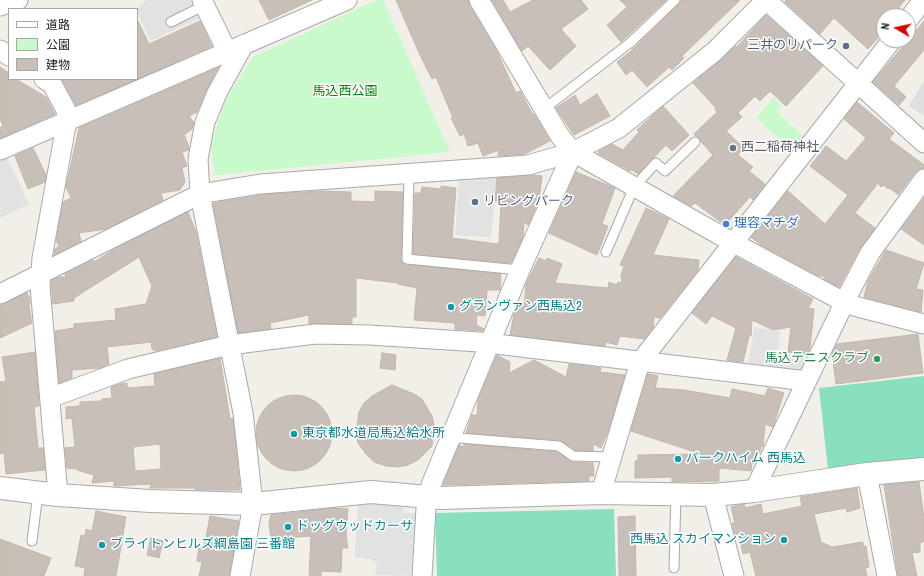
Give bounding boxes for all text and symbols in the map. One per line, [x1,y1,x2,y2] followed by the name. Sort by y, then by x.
[8,8,138,80] legend
[876,8,916,48] north arrow
[46,17,70,33] text: 道路
[878,22,893,31] text: N
[46,37,70,53] text: 公園
[747,38,838,54] place label: 三井のリパーク
[841,41,851,51] marker: 三井のリパーク
[46,57,70,73] text: 建物
[313,84,377,100] park label: 馬込西公園
[741,140,819,156] place label: 西二稲荷神社
[728,143,738,153] marker: 西二稲荷神社
[483,194,574,210] place label: リビングパーク
[470,197,480,207] marker: リビングパーク
[734,216,799,232] place label: 理容マチダ
[721,219,731,229] marker: 理容マチダ
[459,299,582,315] place label: グランヴァン西馬込2
[446,302,456,312] marker: グランヴァン西馬込2
[765,351,869,367] place label: 馬込テニスクラブ
[872,354,882,364] marker: 馬込テニスクラブ
[302,426,445,442] place label: 東京都水道局馬込給水所
[289,429,299,439] marker: 東京都水道局馬込給水所
[686,451,806,467] place label: パークハイム 西馬込
[673,454,683,464] marker: パークハイム 西馬込
[296,519,413,535] place label: ドッグウッドカーサ
[283,522,293,532] marker: ドッグウッドカーサ
[630,532,776,548] place label: 西馬込 スカイマンション
[779,535,789,545] marker: 西馬込 スカイマンション
[110,537,295,553] place label: ブライトンヒルズ綱島園 三番館
[97,540,107,550] marker: ブライトンヒルズ綱島園 三番館

